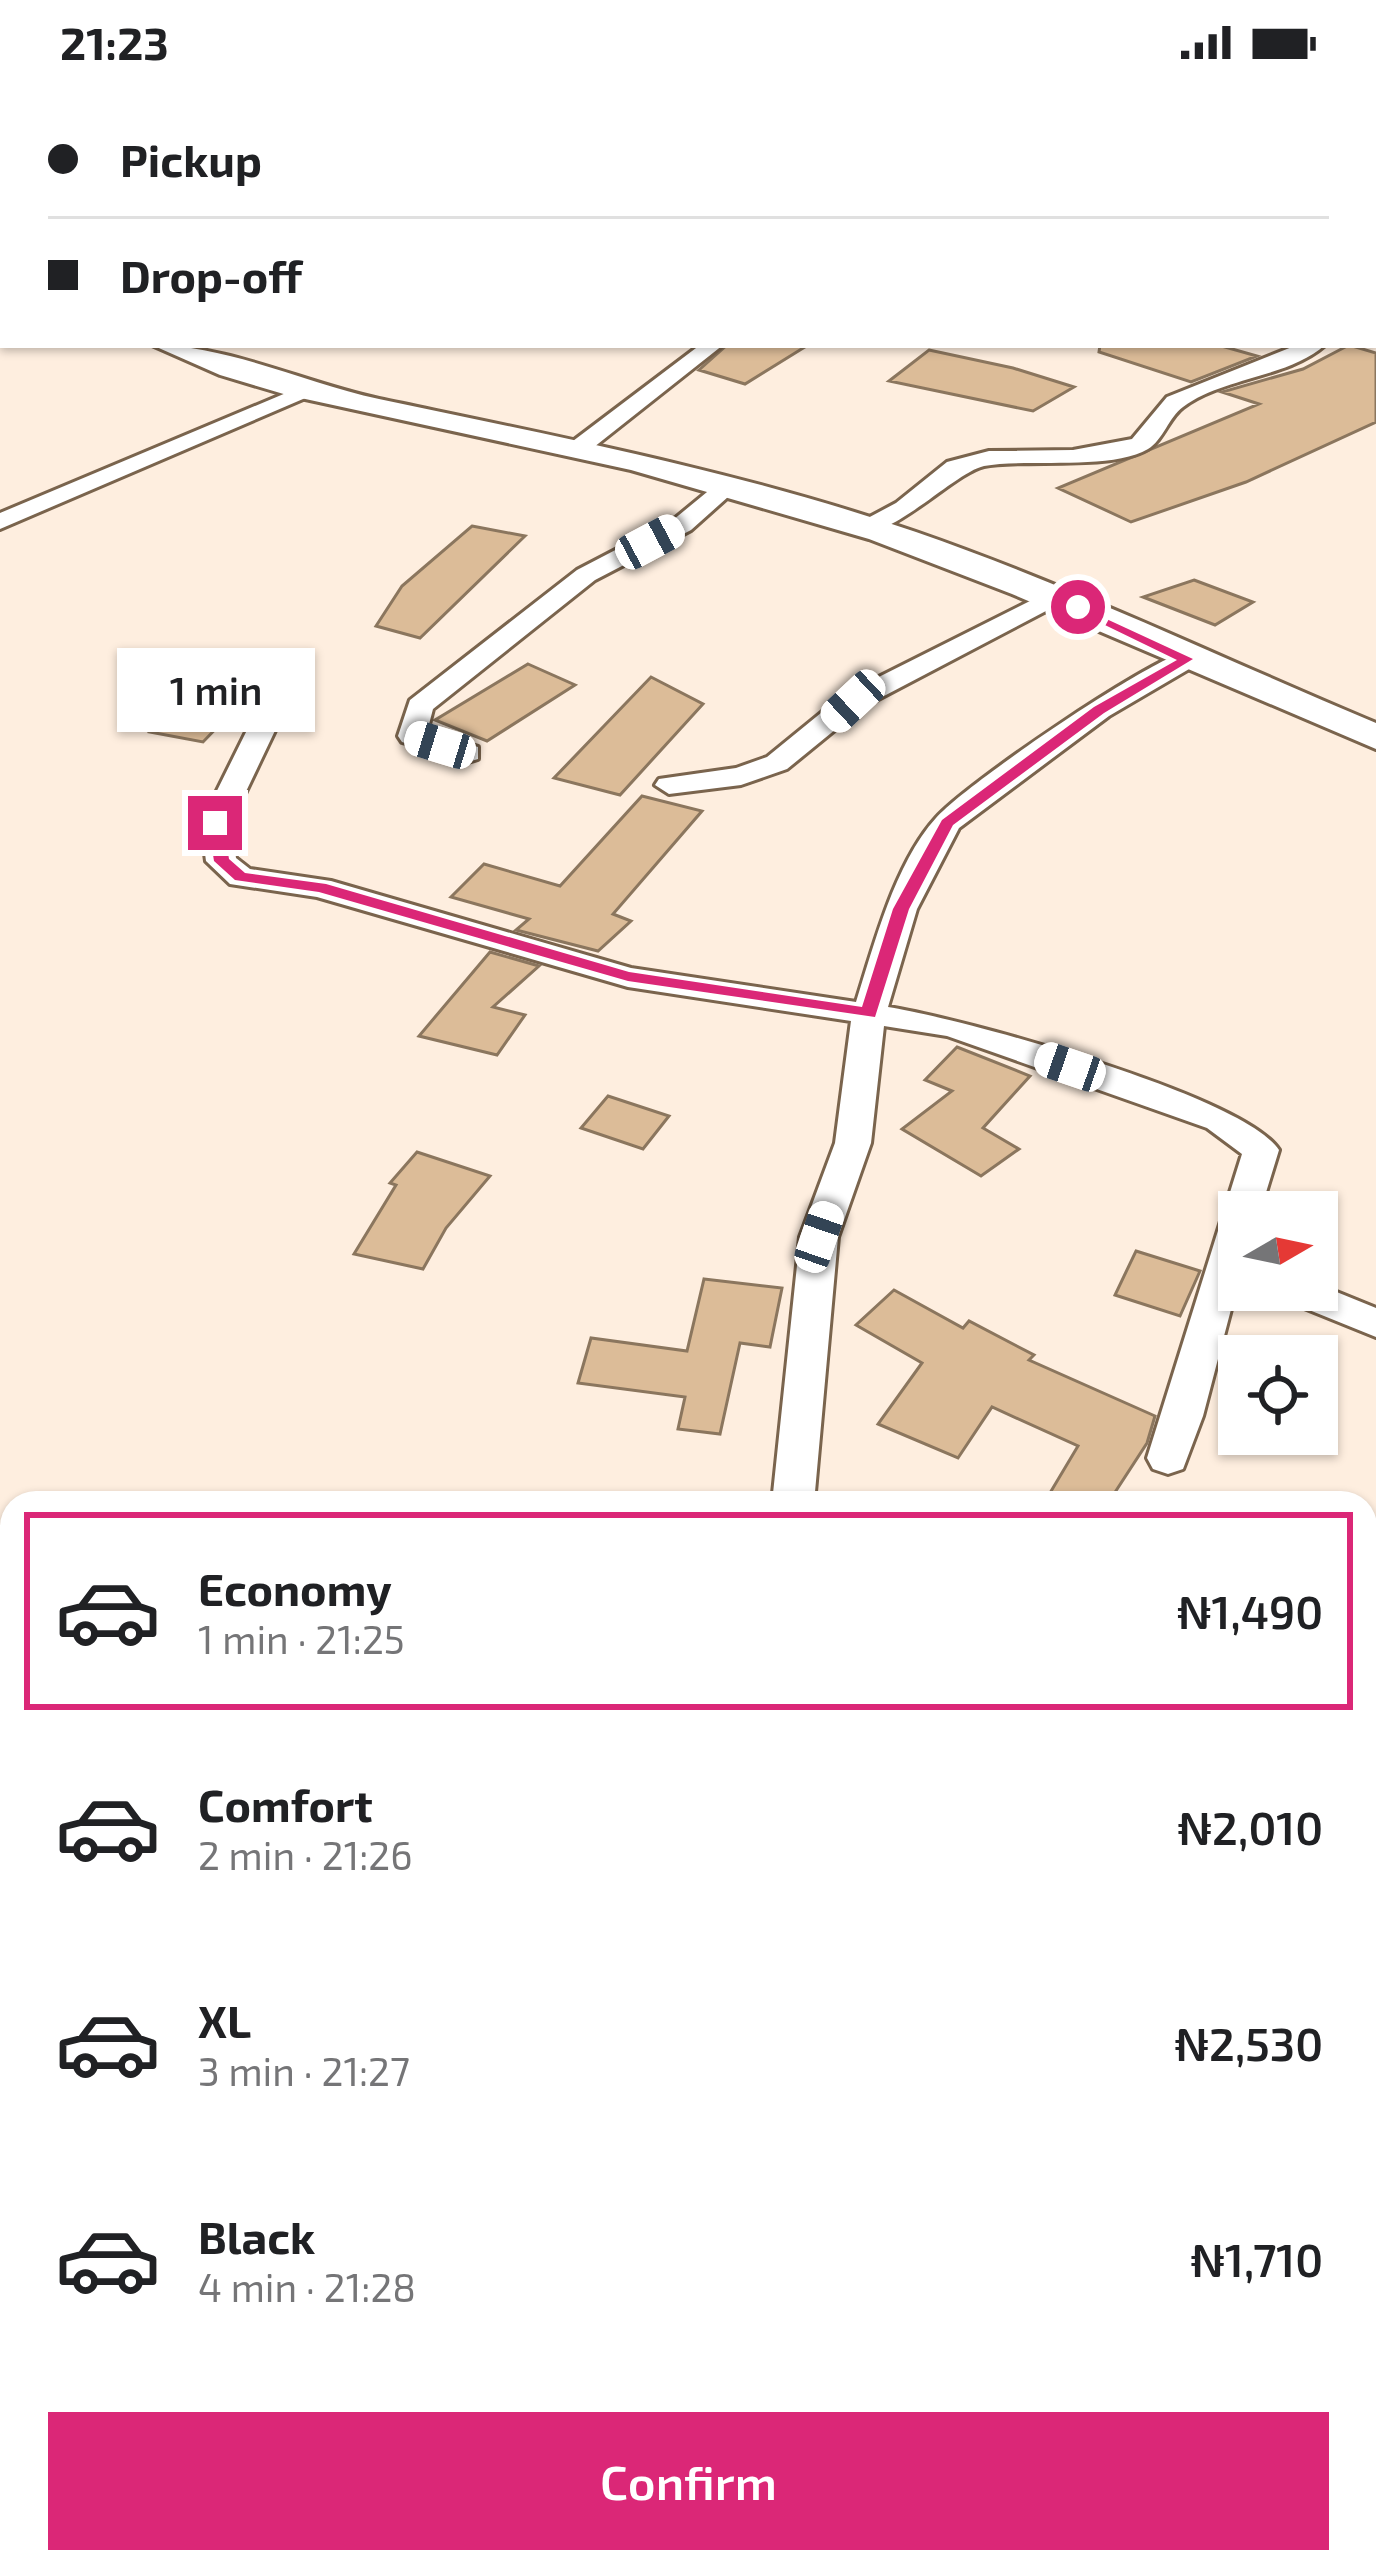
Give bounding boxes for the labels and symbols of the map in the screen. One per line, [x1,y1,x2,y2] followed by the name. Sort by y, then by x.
[610,509,690,575] car
[1051,580,1105,634] route start
[116,649,314,733] callout: 1 min
[814,663,892,739] car
[400,717,480,773] car
[188,796,242,850] route end
[1030,1038,1110,1096] car
[1218,1191,1338,1311] north arrow
[790,1197,848,1277] car

